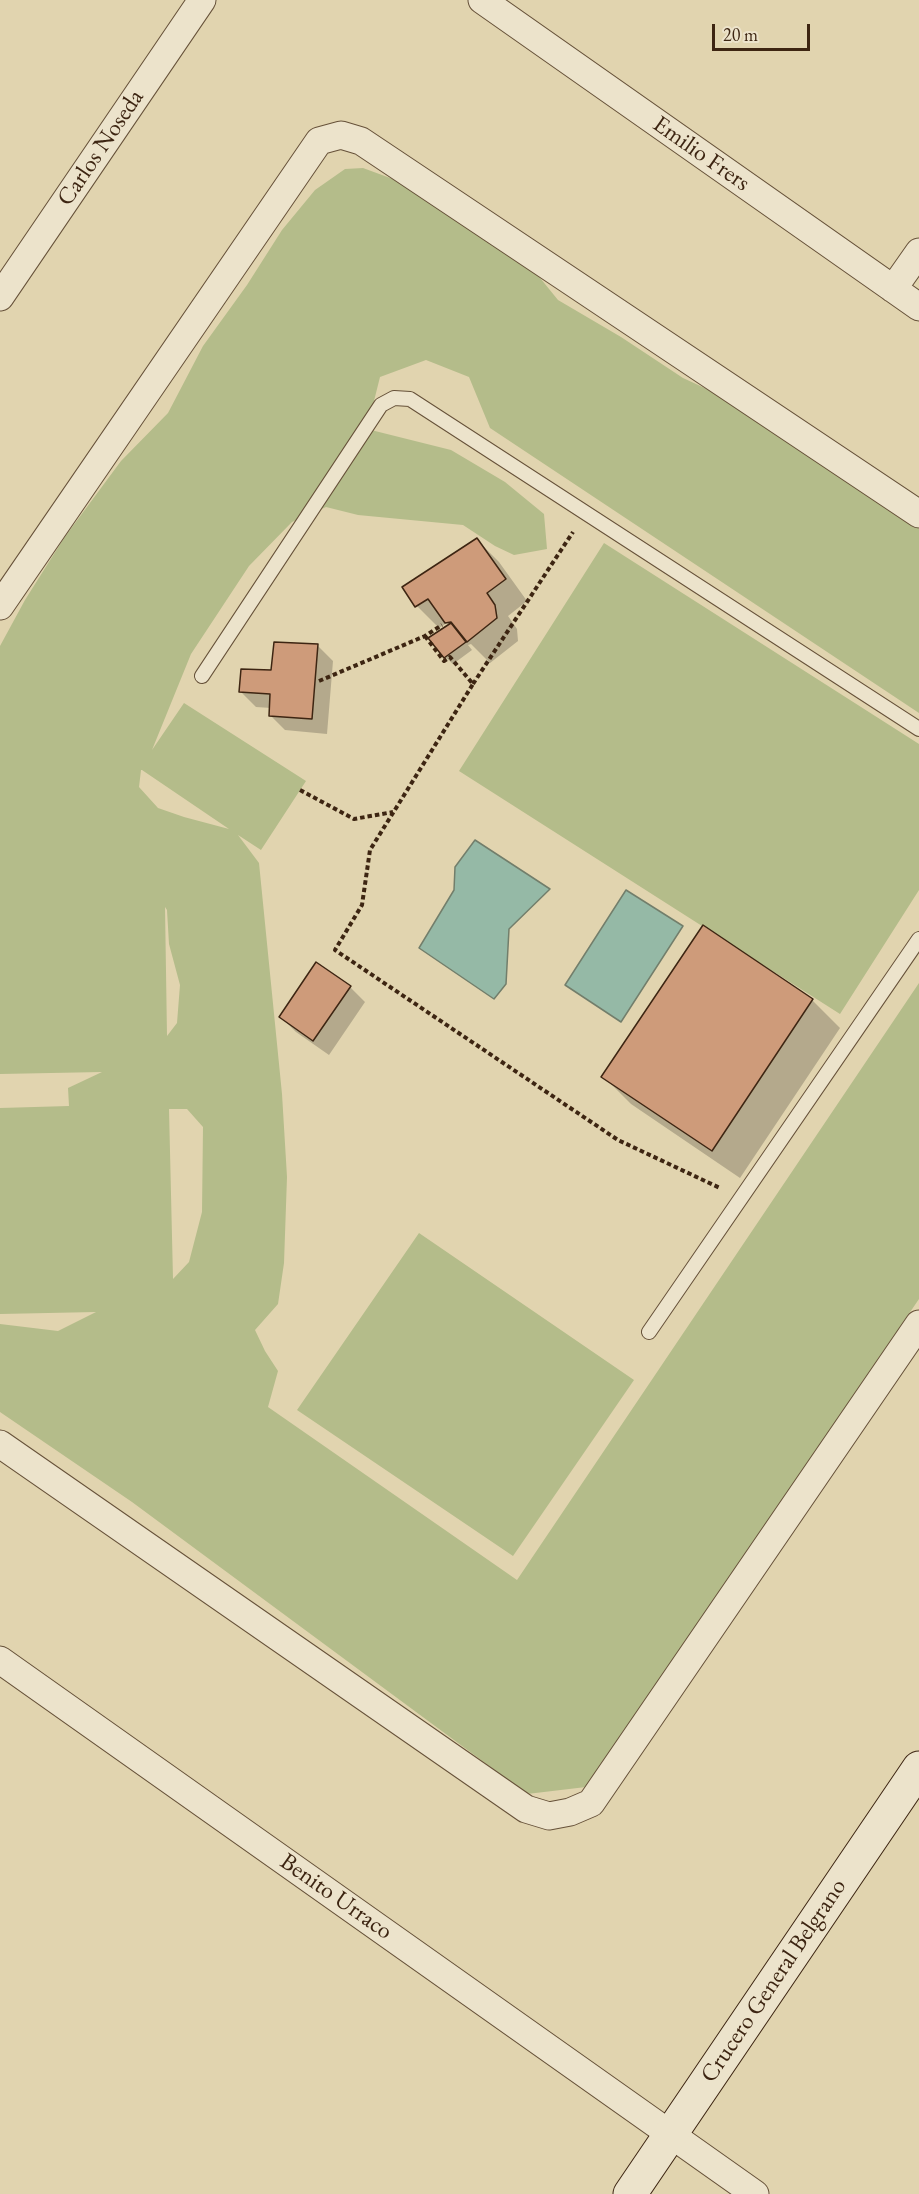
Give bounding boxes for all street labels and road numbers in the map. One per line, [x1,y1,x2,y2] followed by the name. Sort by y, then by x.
[52,84,150,212] street label: Carlos Noseda
[647,110,755,198] street label: Emilio Frers
[274,1848,398,1946] street label: Benito Urraco
[695,1874,853,2088] street label: Crucero General Belgrano

